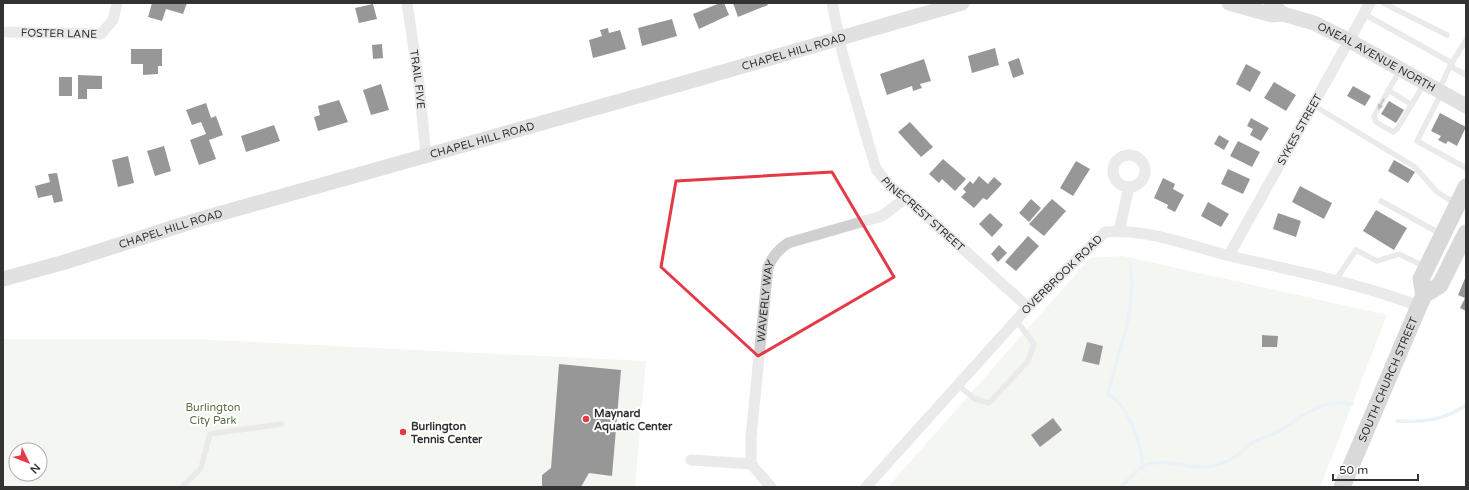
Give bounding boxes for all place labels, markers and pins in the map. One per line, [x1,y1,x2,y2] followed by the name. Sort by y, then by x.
[594,407,673,434] place label: Maynard Aquatic Center
[581,414,591,424] marker: Maynard Aquatic Center
[410,420,483,446] place label: Burlington Tennis Center
[398,427,408,437] marker: Burlington Tennis Center

